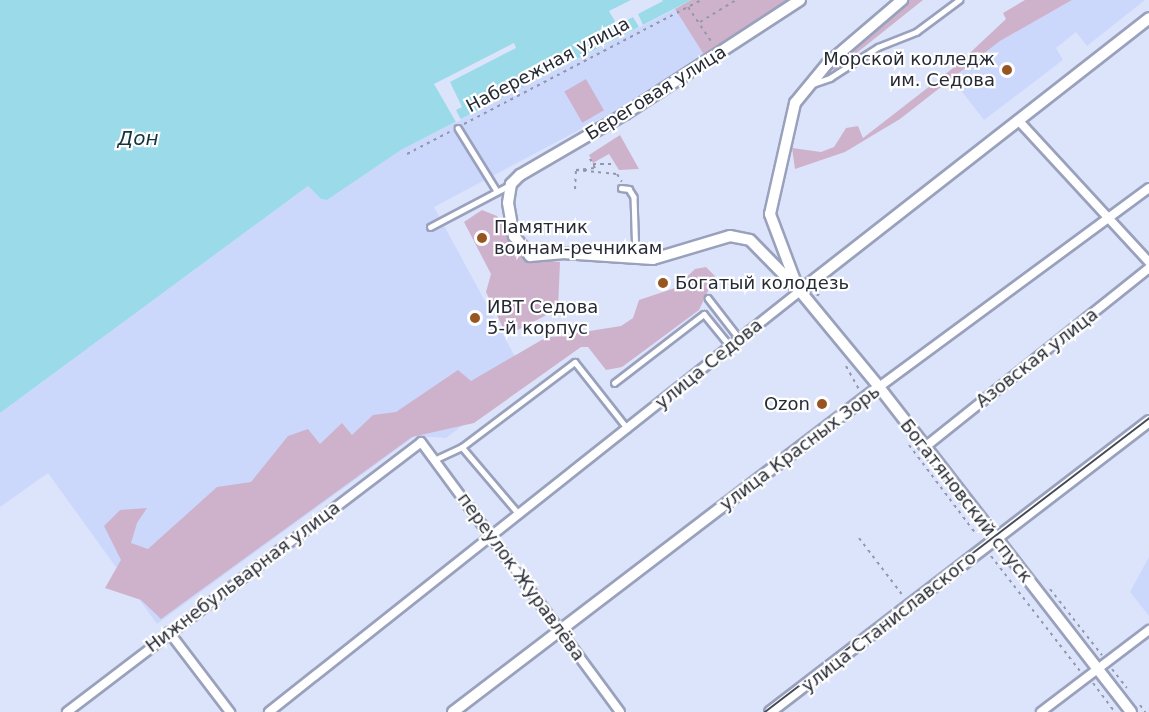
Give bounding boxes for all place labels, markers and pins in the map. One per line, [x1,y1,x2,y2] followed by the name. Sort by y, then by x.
[823,49,995,92] place label: Морской колледж им. Седова
[1000,63,1014,77] marker: Морской колледж им. Седова
[494,217,662,260] place label: Памятник воинам-речникам
[475,231,489,245] marker: Памятник воинам-речникам
[675,272,849,294] place label: Богатый колодезь
[656,276,670,290] marker: Богатый колодезь
[487,297,598,340] place label: ИВТ Седова 5-й корпус
[468,311,482,325] marker: ИВТ Седова 5-й корпус
[764,393,810,415] place label: Ozon
[815,397,829,411] marker: Ozon

